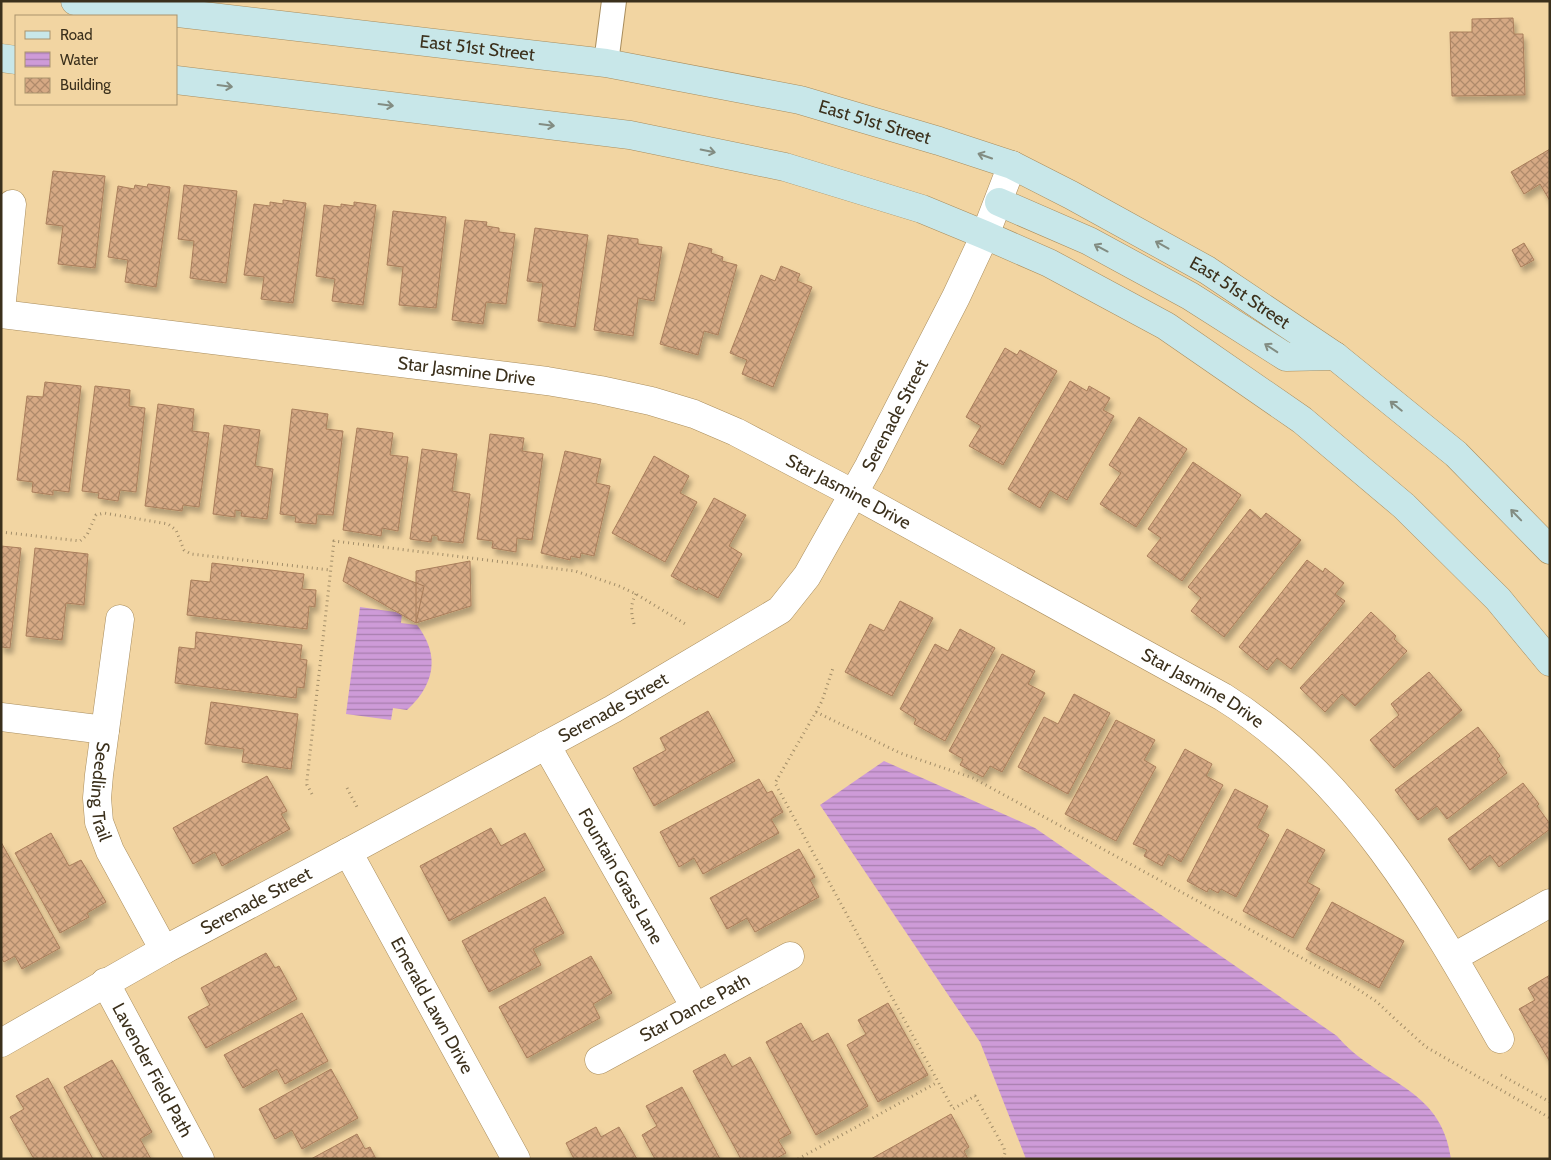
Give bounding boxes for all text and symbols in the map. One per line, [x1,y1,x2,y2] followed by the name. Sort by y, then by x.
[15,15,178,105] legend
[60,26,93,44] text: Road
[419,30,536,66] street label: East 51st Street
[60,51,98,69] text: Water
[60,76,111,94] text: Building
[216,81,232,91] one-way arrow
[816,95,933,149] street label: East 51st Street
[378,101,394,111] one-way arrow
[539,120,555,130] one-way arrow
[699,147,715,156] one-way arrow
[978,151,994,160] one-way arrow
[1154,240,1169,250] one-way arrow
[1094,242,1109,252] one-way arrow
[1186,252,1294,334] street label: East 51st Street
[1264,342,1278,353] one-way arrow
[396,352,537,390] street label: Star Jasmine Drive
[857,356,933,475] street label: Serenade Street
[1390,400,1403,411] one-way arrow
[782,449,915,534] street label: Star Jasmine Drive
[1510,510,1522,522] one-way arrow
[1138,643,1268,733] street label: Star Jasmine Drive
[554,668,672,747] street label: Serenade Street
[86,740,117,845] street label: Seedling Trail
[573,804,668,948] street label: Fountain Grass Lane
[197,862,315,940] street label: Serenade Street
[386,933,478,1078] street label: Emerald Lawn Drive
[636,969,754,1047] street label: Star Dance Path
[107,999,197,1141] street label: Lavender Field Path

